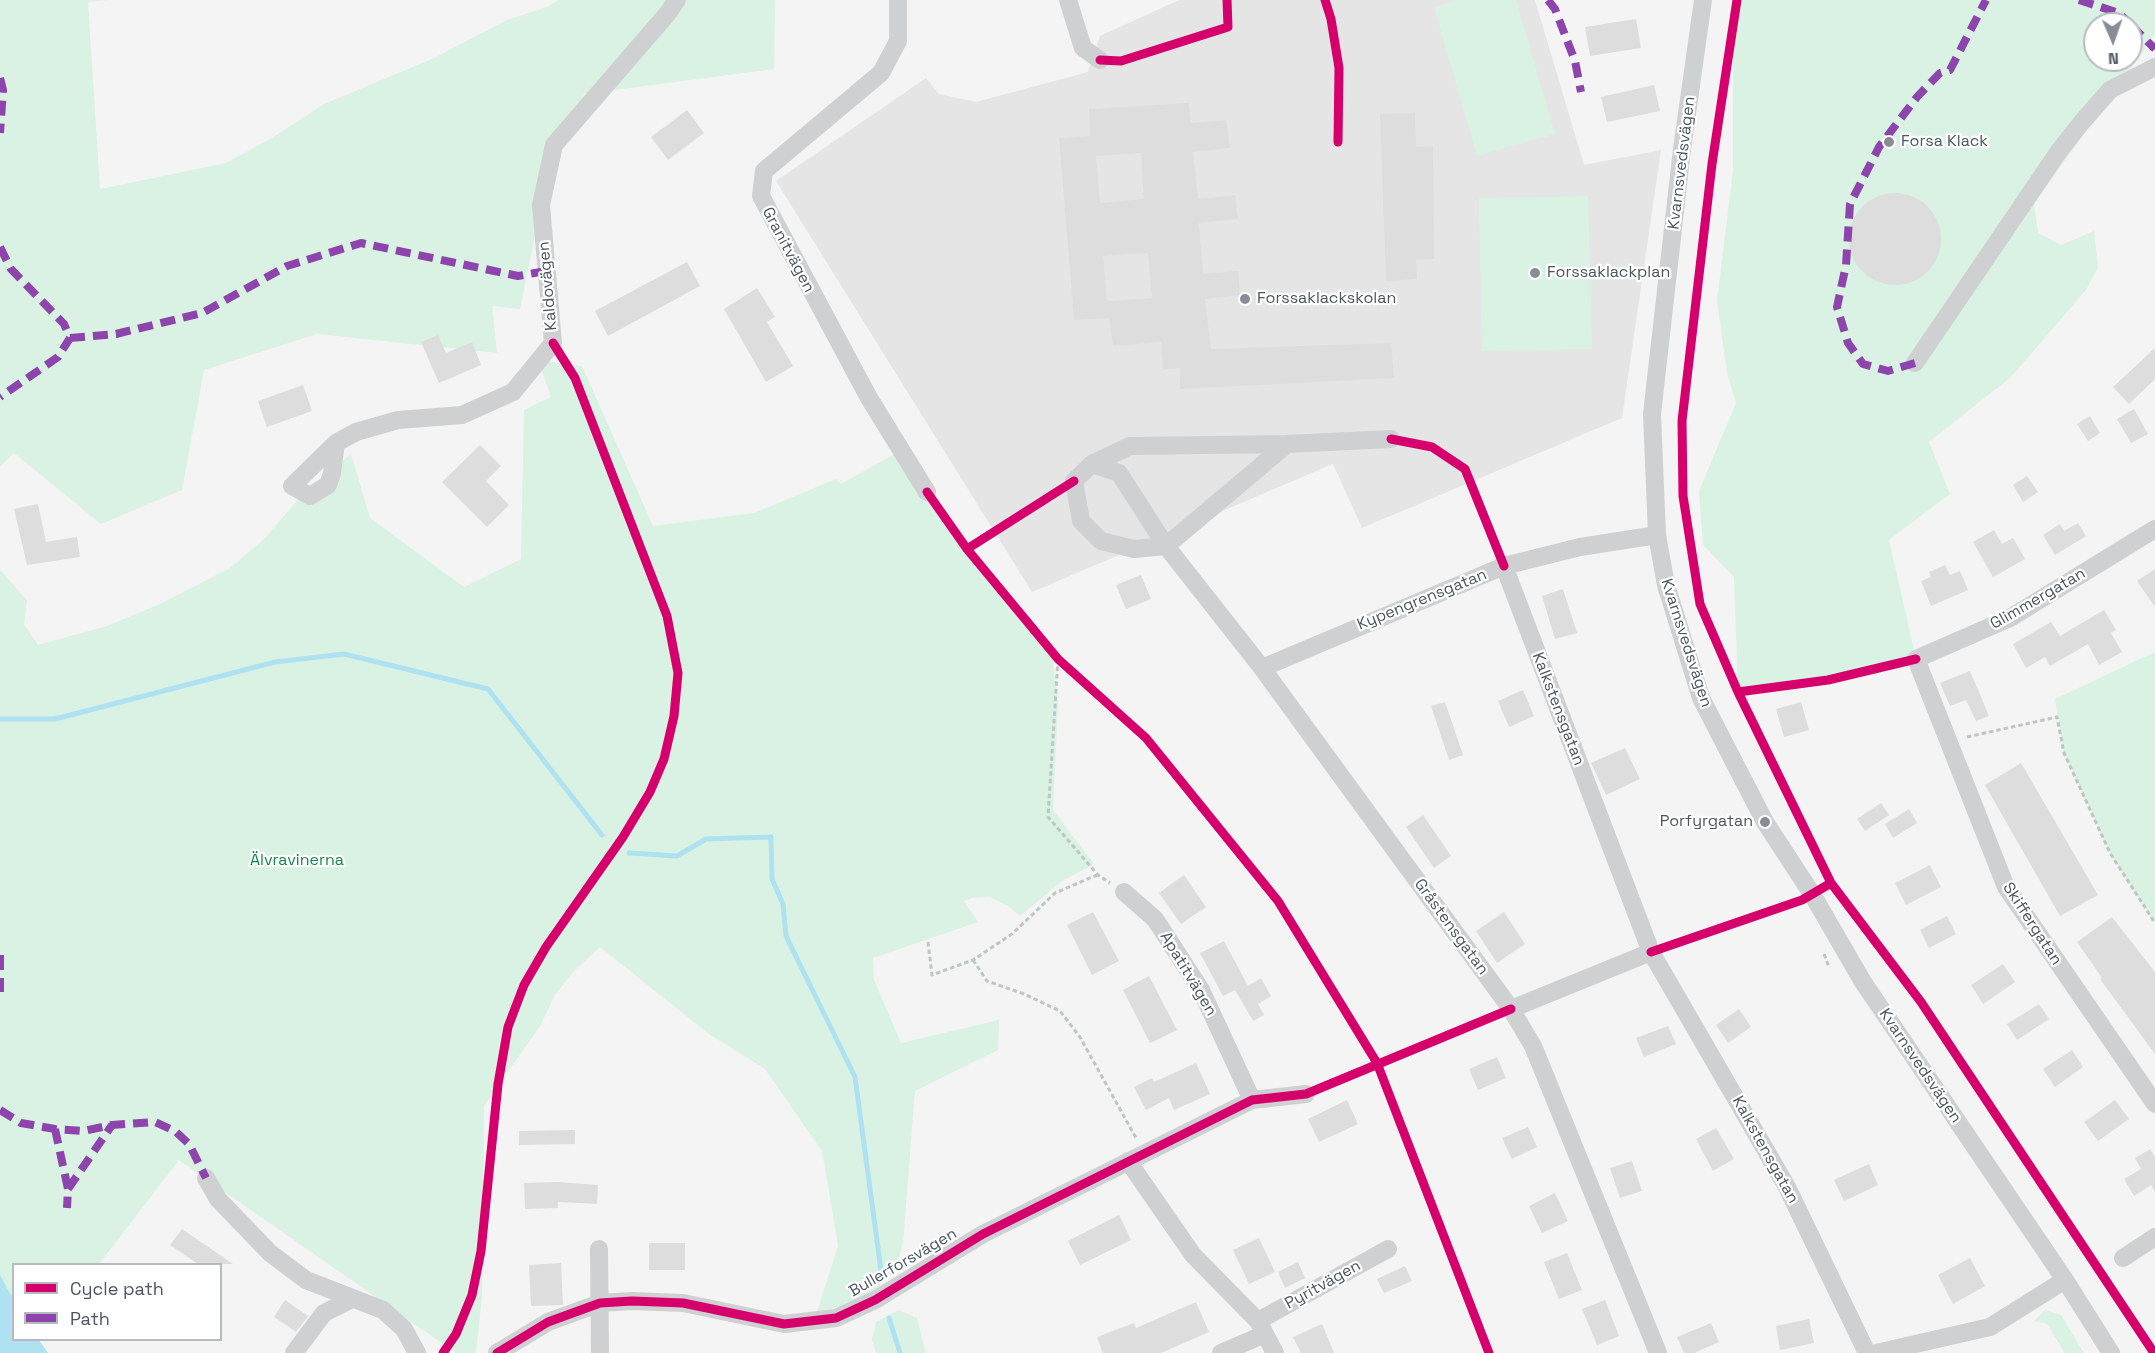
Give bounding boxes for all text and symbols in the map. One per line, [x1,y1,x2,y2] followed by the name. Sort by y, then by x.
[2083,12,2143,72] north arrow
[2108,48,2119,69] text: N
[1664,95,1700,231] street label: Kvarnsvedsvägen
[1901,132,1988,152] place label: Forsa Klack
[1882,135,1896,149] marker: Forsa Klack
[758,204,818,296] street label: Granitvägen
[535,241,561,331] street label: Kaldovägen
[1547,263,1670,283] place label: Forssaklackplan
[1528,266,1542,280] marker: Forssaklackplan
[1257,289,1396,309] place label: Forssaklackskolan
[1238,292,1252,306] marker: Forssaklackskolan
[1987,564,2089,634] street label: Glimmergatan
[1354,565,1490,635] street label: Kypengrensgatan
[1656,576,1716,710] street label: Kvarnsvedsvägen
[1528,650,1588,768] street label: Kalkstensgatan
[1660,812,1753,832] place label: Porfyrgatan
[1758,815,1772,829] marker: Porfyrgatan
[250,851,344,871] park label: Älvravinerna
[1410,875,1492,979] street label: Gråstensgatan
[1998,879,2066,969] street label: Skiffergatan
[1155,929,1221,1019] street label: Apatitvägen
[1875,1005,1965,1127] street label: Kvarnsvedsvägen
[1728,1093,1802,1207] street label: Kalkstensgatan
[846,1224,960,1302] street label: Bullerforsvägen
[1282,1256,1364,1314] street label: Pyritvägen
[12,1263,222,1341] legend
[70,1277,164,1300] text: Cycle path
[70,1307,110,1330] text: Path

